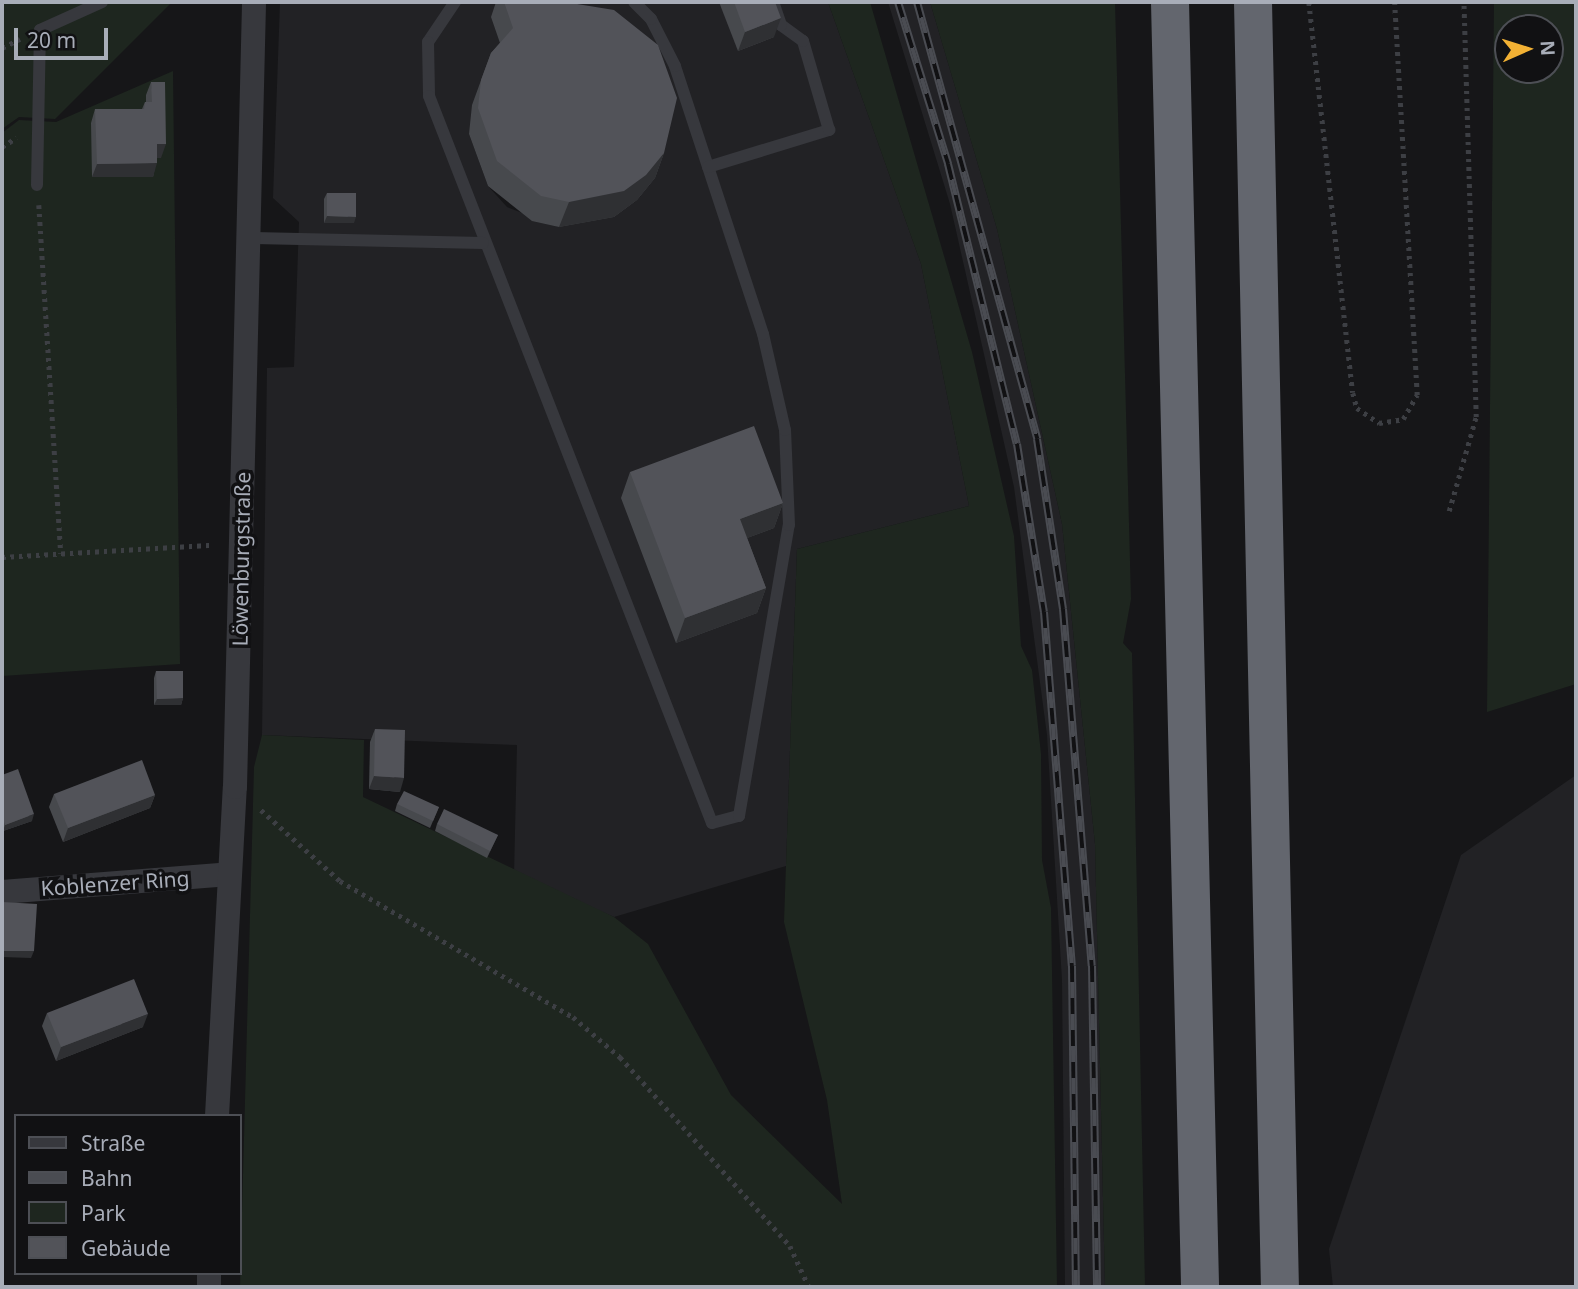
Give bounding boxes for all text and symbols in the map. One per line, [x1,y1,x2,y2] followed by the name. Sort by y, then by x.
[18,14,112,58] scale bar
[1494,14,1564,84] north arrow
[27,26,76,54] text: 20 m
[1535,40,1561,56] text: N
[227,471,255,647] street label: Löwenburgstraße
[40,865,190,901] street label: Koblenzer Ring
[14,1114,242,1275] legend
[81,1129,145,1157] text: Straße
[81,1164,132,1192] text: Bahn
[81,1199,125,1227] text: Park
[81,1234,171,1262] text: Gebäude

